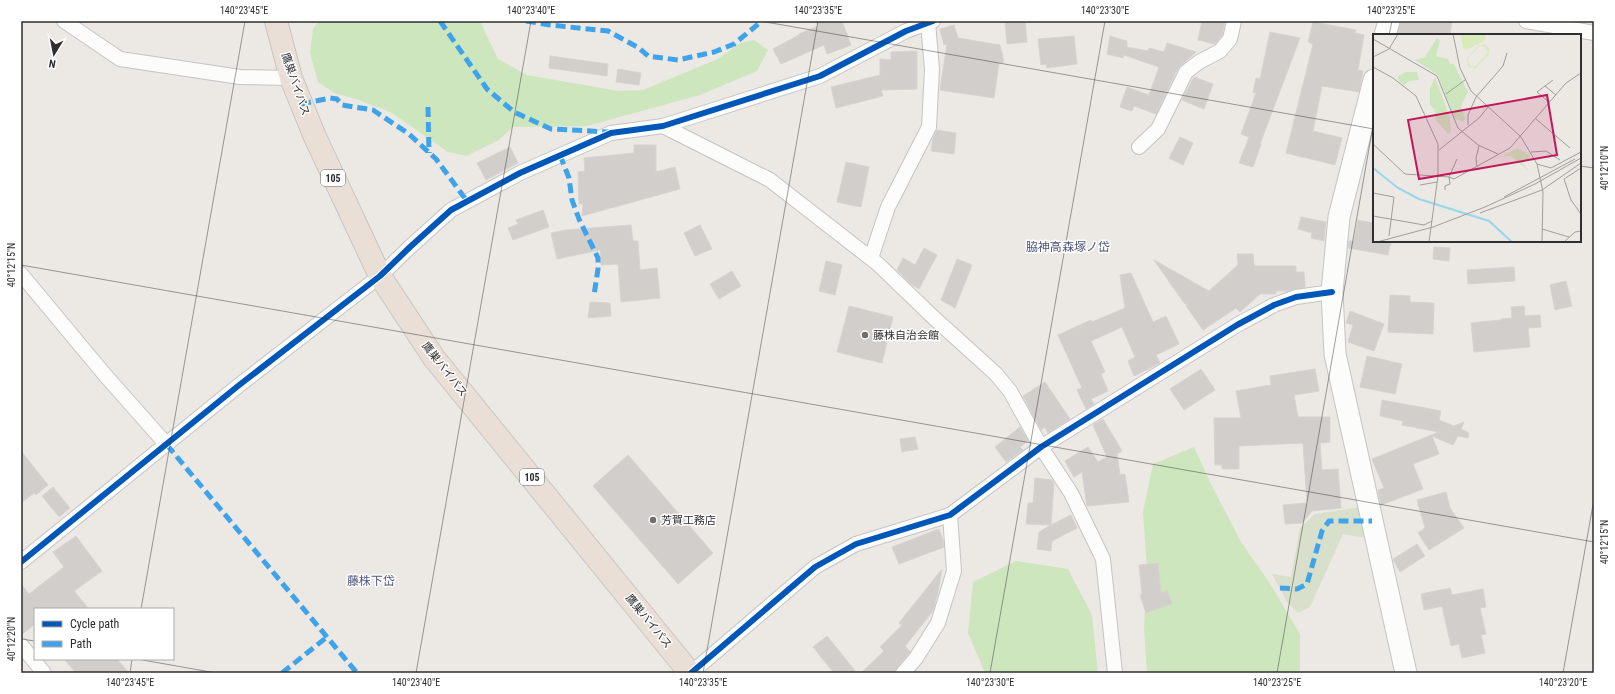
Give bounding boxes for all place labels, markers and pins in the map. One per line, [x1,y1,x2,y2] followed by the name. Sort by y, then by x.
[873,329,939,342] place label: 藤株自治会館
[860,330,870,340] marker: 藤株自治会館
[661,514,716,527] place label: 芳賀工務店
[648,515,658,525] marker: 芳賀工務店

